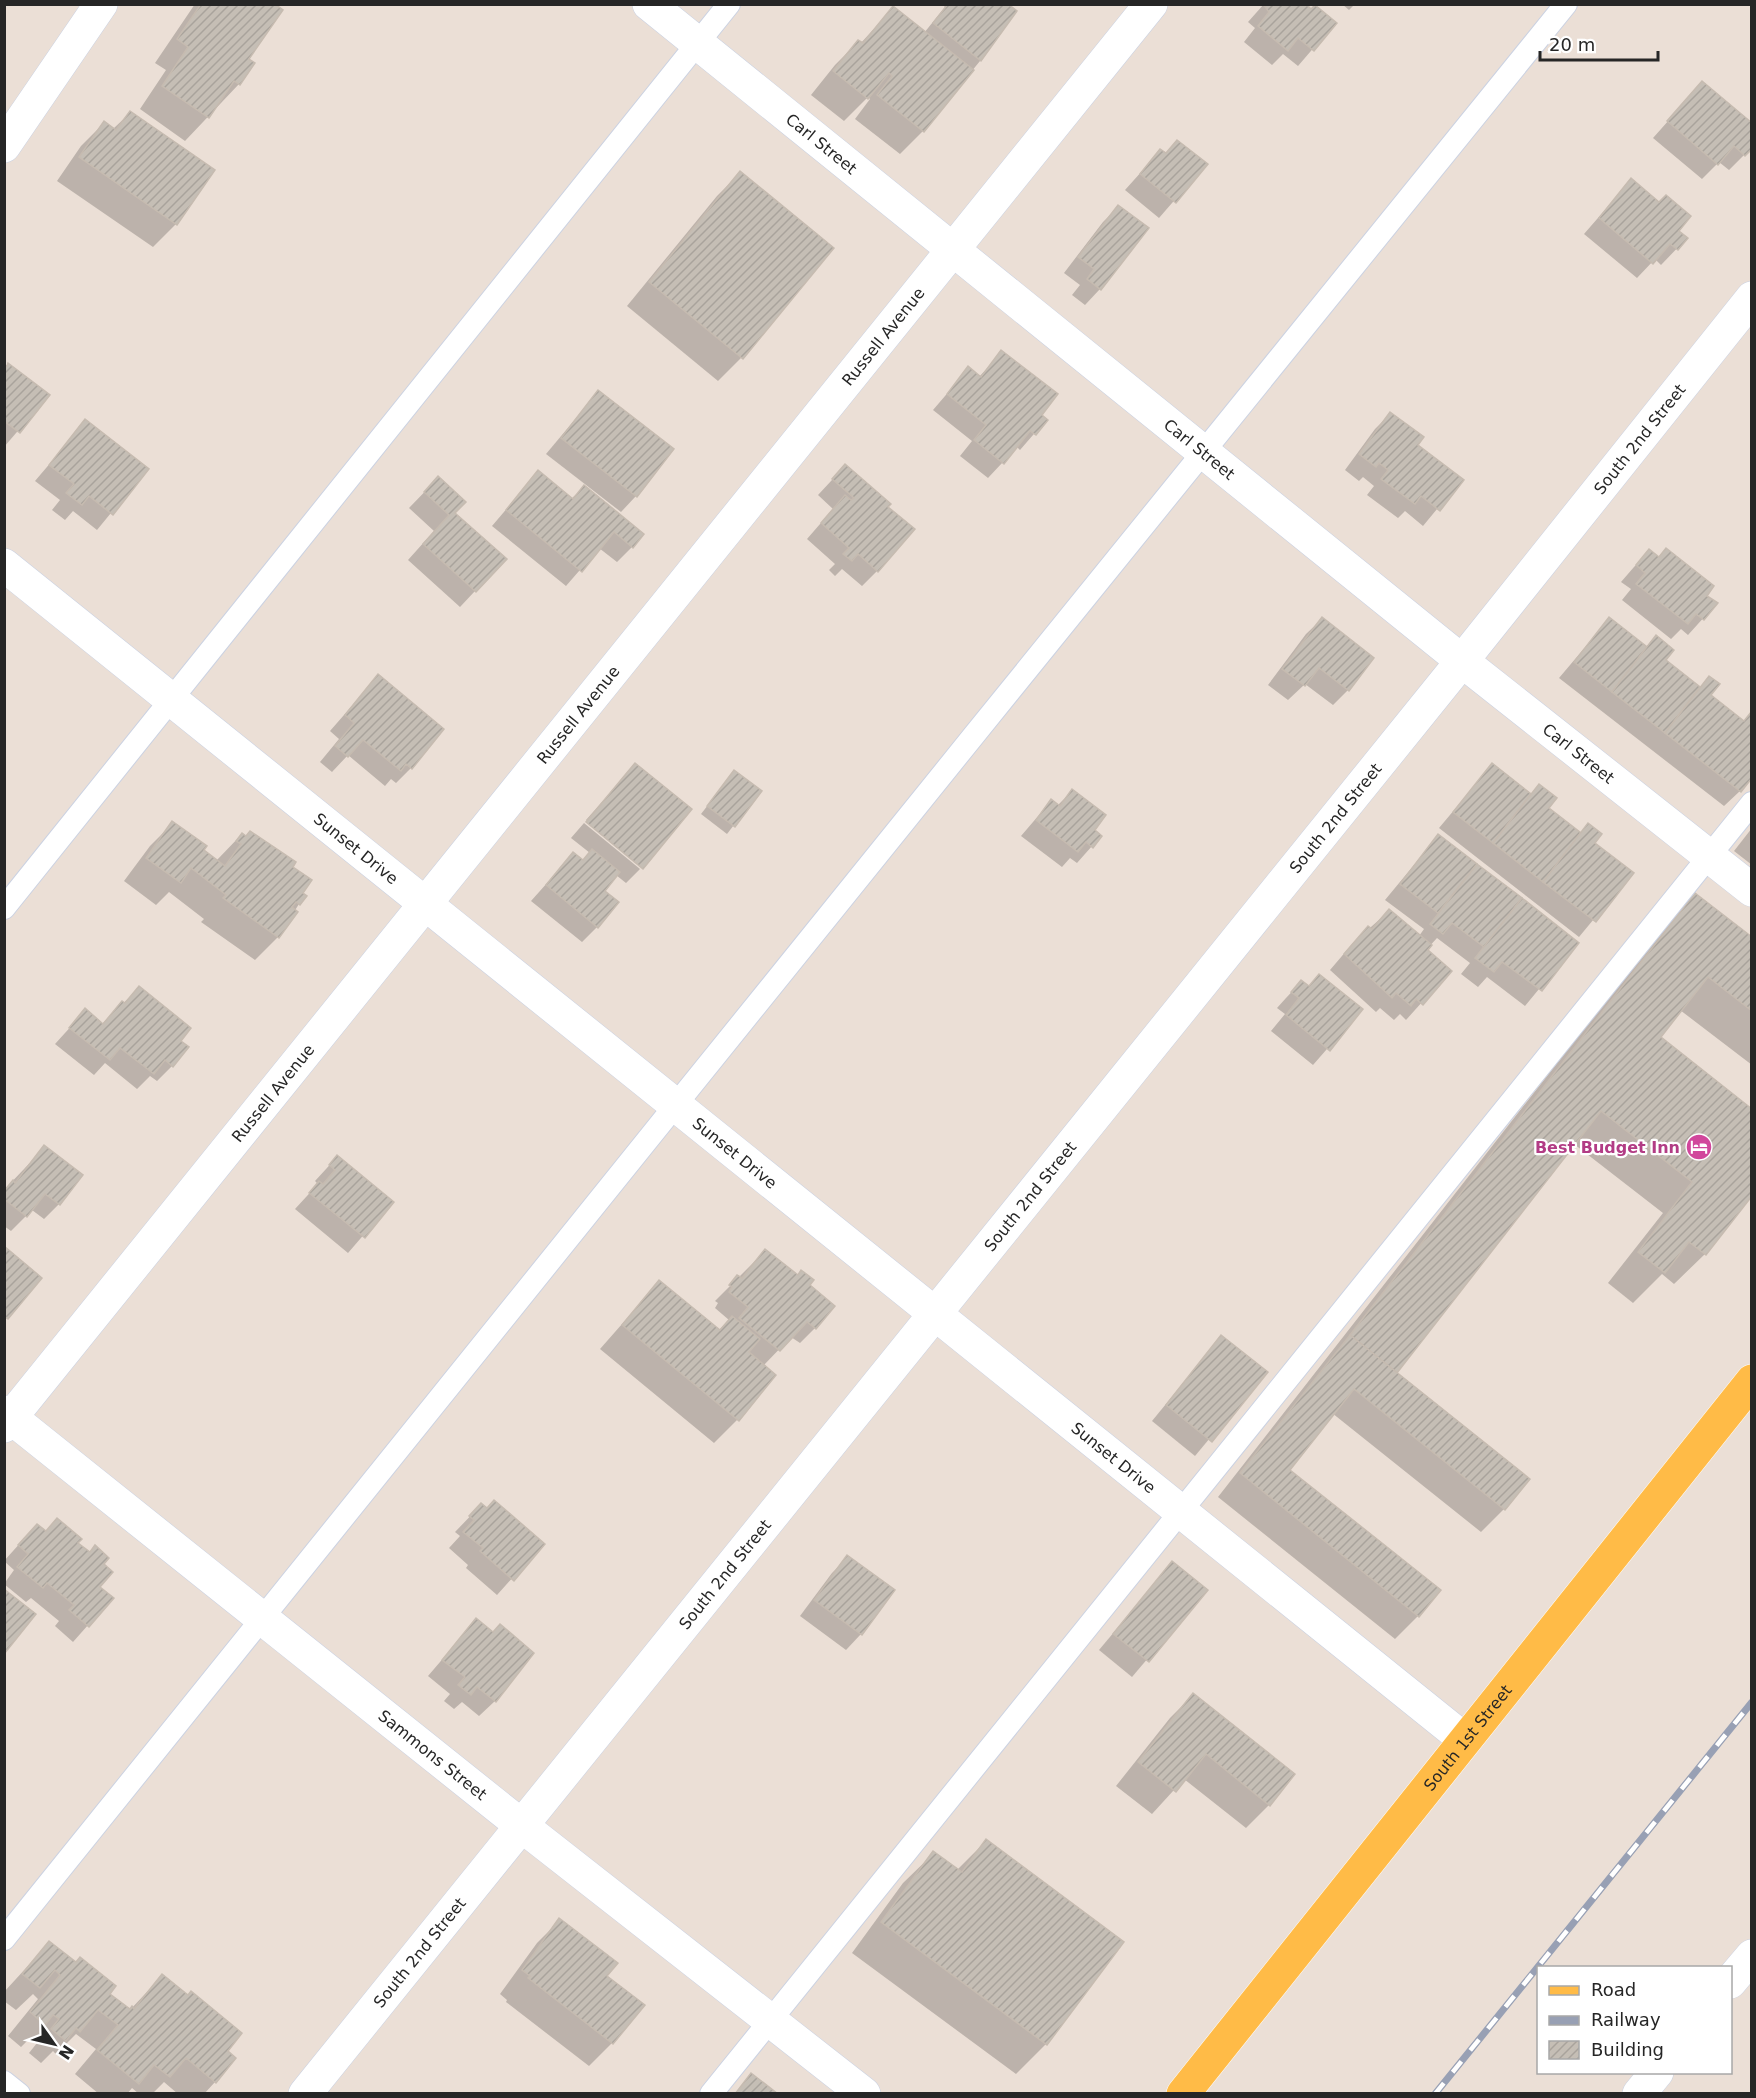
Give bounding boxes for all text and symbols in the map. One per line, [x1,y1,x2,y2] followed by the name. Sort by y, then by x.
[1540,24,1658,62] scale bar
[1549,34,1595,55] text: 20 m
[782,109,861,178] street label: Carl Street
[838,283,928,389] street label: Russell Avenue
[1590,380,1689,498] street label: South 2nd Street
[1160,415,1239,483] street label: Carl Street
[533,662,623,767] street label: Russell Avenue
[1539,719,1618,787] street label: Carl Street
[1285,759,1385,877] street label: South 2nd Street
[310,809,402,888] street label: Sunset Drive
[227,1040,318,1146] street label: Russell Avenue
[689,1113,781,1192] street label: Sunset Drive
[1684,1132,1714,1162] hotel icon: Best Budget Inn
[980,1137,1080,1255] street label: South 2nd Street
[1535,1138,1680,1157] place label: Best Budget Inn
[1068,1418,1160,1497] street label: Sunset Drive
[675,1515,775,1633] street label: South 2nd Street
[1419,1681,1515,1794] street label: South 1st Street
[375,1706,491,1804] street label: Sammons Street
[369,1894,469,2011] street label: South 2nd Street
[1537,1966,1732,2074] legend
[1591,1979,1636,2000] text: Road
[1591,2009,1661,2030] text: Railway
[24,2014,84,2074] north arrow
[1591,2039,1664,2060] text: Building
[54,2041,78,2063] text: N

